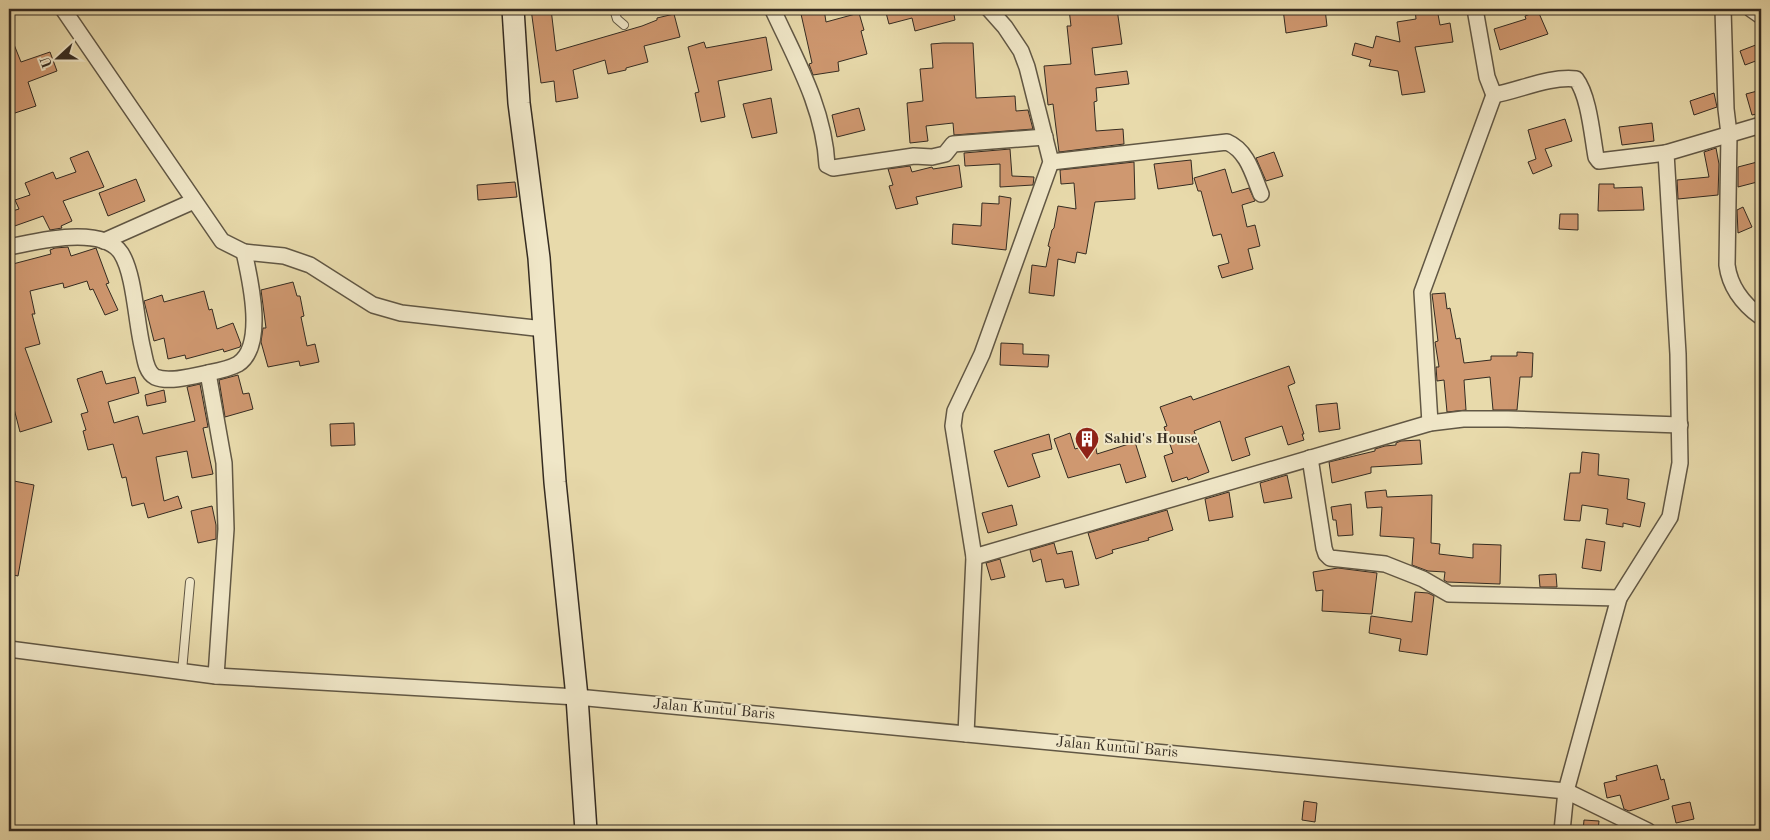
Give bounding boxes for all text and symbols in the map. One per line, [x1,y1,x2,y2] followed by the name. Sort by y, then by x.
[32,32,82,82] north arrow
[38,55,55,70] text: U
[1074,426,1100,460] building icon: Sahid's House
[1104,432,1198,447] place label: Sahid's House
[652,697,776,723] street label: Jalan Kuntul Baris
[1055,735,1179,761] street label: Jalan Kuntul Baris

